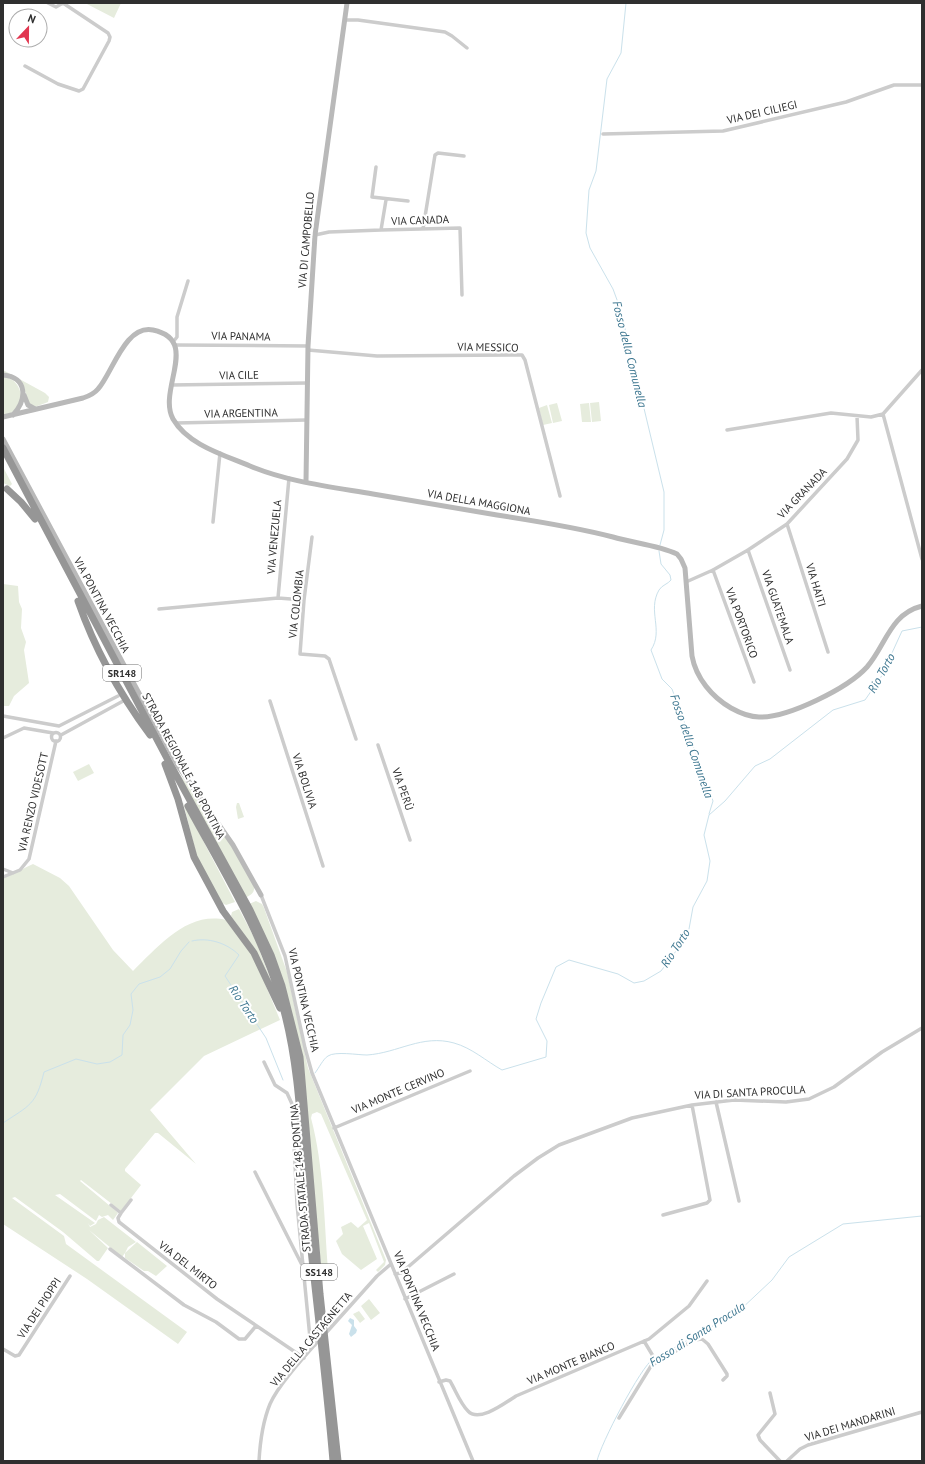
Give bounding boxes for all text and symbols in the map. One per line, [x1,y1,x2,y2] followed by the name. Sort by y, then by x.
[8,8,48,48] north arrow
[26,11,38,27] text: N
[724,97,799,127] street label: VIA DEI CILIEGI
[295,191,317,290] street label: VIA DI CAMPOBELLO
[390,212,450,228] street label: VIA CANADA
[610,299,651,409] water label: Fosso della Comunella
[210,328,271,344] street label: VIA PANAMA
[456,339,519,355] street label: VIA MESSICO
[218,368,259,382] street label: VIA CILE
[203,405,279,421] street label: VIA ARGENTINA
[774,464,830,522] street label: VIA GRANADA
[425,486,532,518] street label: VIA DELLA MAGGIONA
[264,499,284,576] street label: VIA VENEZUELA
[70,554,133,656] street label: VIA PONTINA VECCHIA
[802,561,829,608] street label: VIA HAITI
[758,567,797,646] street label: VIA GUATEMALA
[285,568,307,640] street label: VIA COLOMBIA
[722,585,761,660] street label: VIA PORTORICO
[864,650,898,696] water label: Rio Torto
[103,665,141,681] road number: SR148
[139,690,229,842] street label: STRADA REGIONALE 148 PONTINA
[667,692,717,800] water label: Fosso della Comunella
[14,751,51,854] street label: VIA RENZO VIDESOTT
[289,751,321,811] street label: VIA BOLIVIA
[389,765,417,812] street label: VIA PERÙ
[657,926,693,970] water label: Rio Torto
[285,946,323,1054] street label: VIA PONTINA VECCHIA
[226,982,262,1026] water label: Rio Torto
[349,1065,447,1117] street label: VIA MONTE CERVINO
[693,1082,806,1102] street label: VIA DI SANTA PROCULA
[286,1103,313,1253] street label: STRADA STATALE 148 PONTINA
[155,1237,220,1292] street label: VIA DEL MIRTO
[390,1248,444,1353] street label: VIA PONTINA VECCHIA
[301,1264,337,1280] road number: SS148
[14,1275,64,1342] street label: VIA DEI PIOPPI
[267,1288,355,1390] street label: VIA DELLA CASTAGNETTA
[646,1298,748,1370] water label: Fosso di Santa Procula
[524,1338,617,1388] street label: VIA MONTE BIANCO
[802,1404,897,1445] street label: VIA DEI MANDARINI

